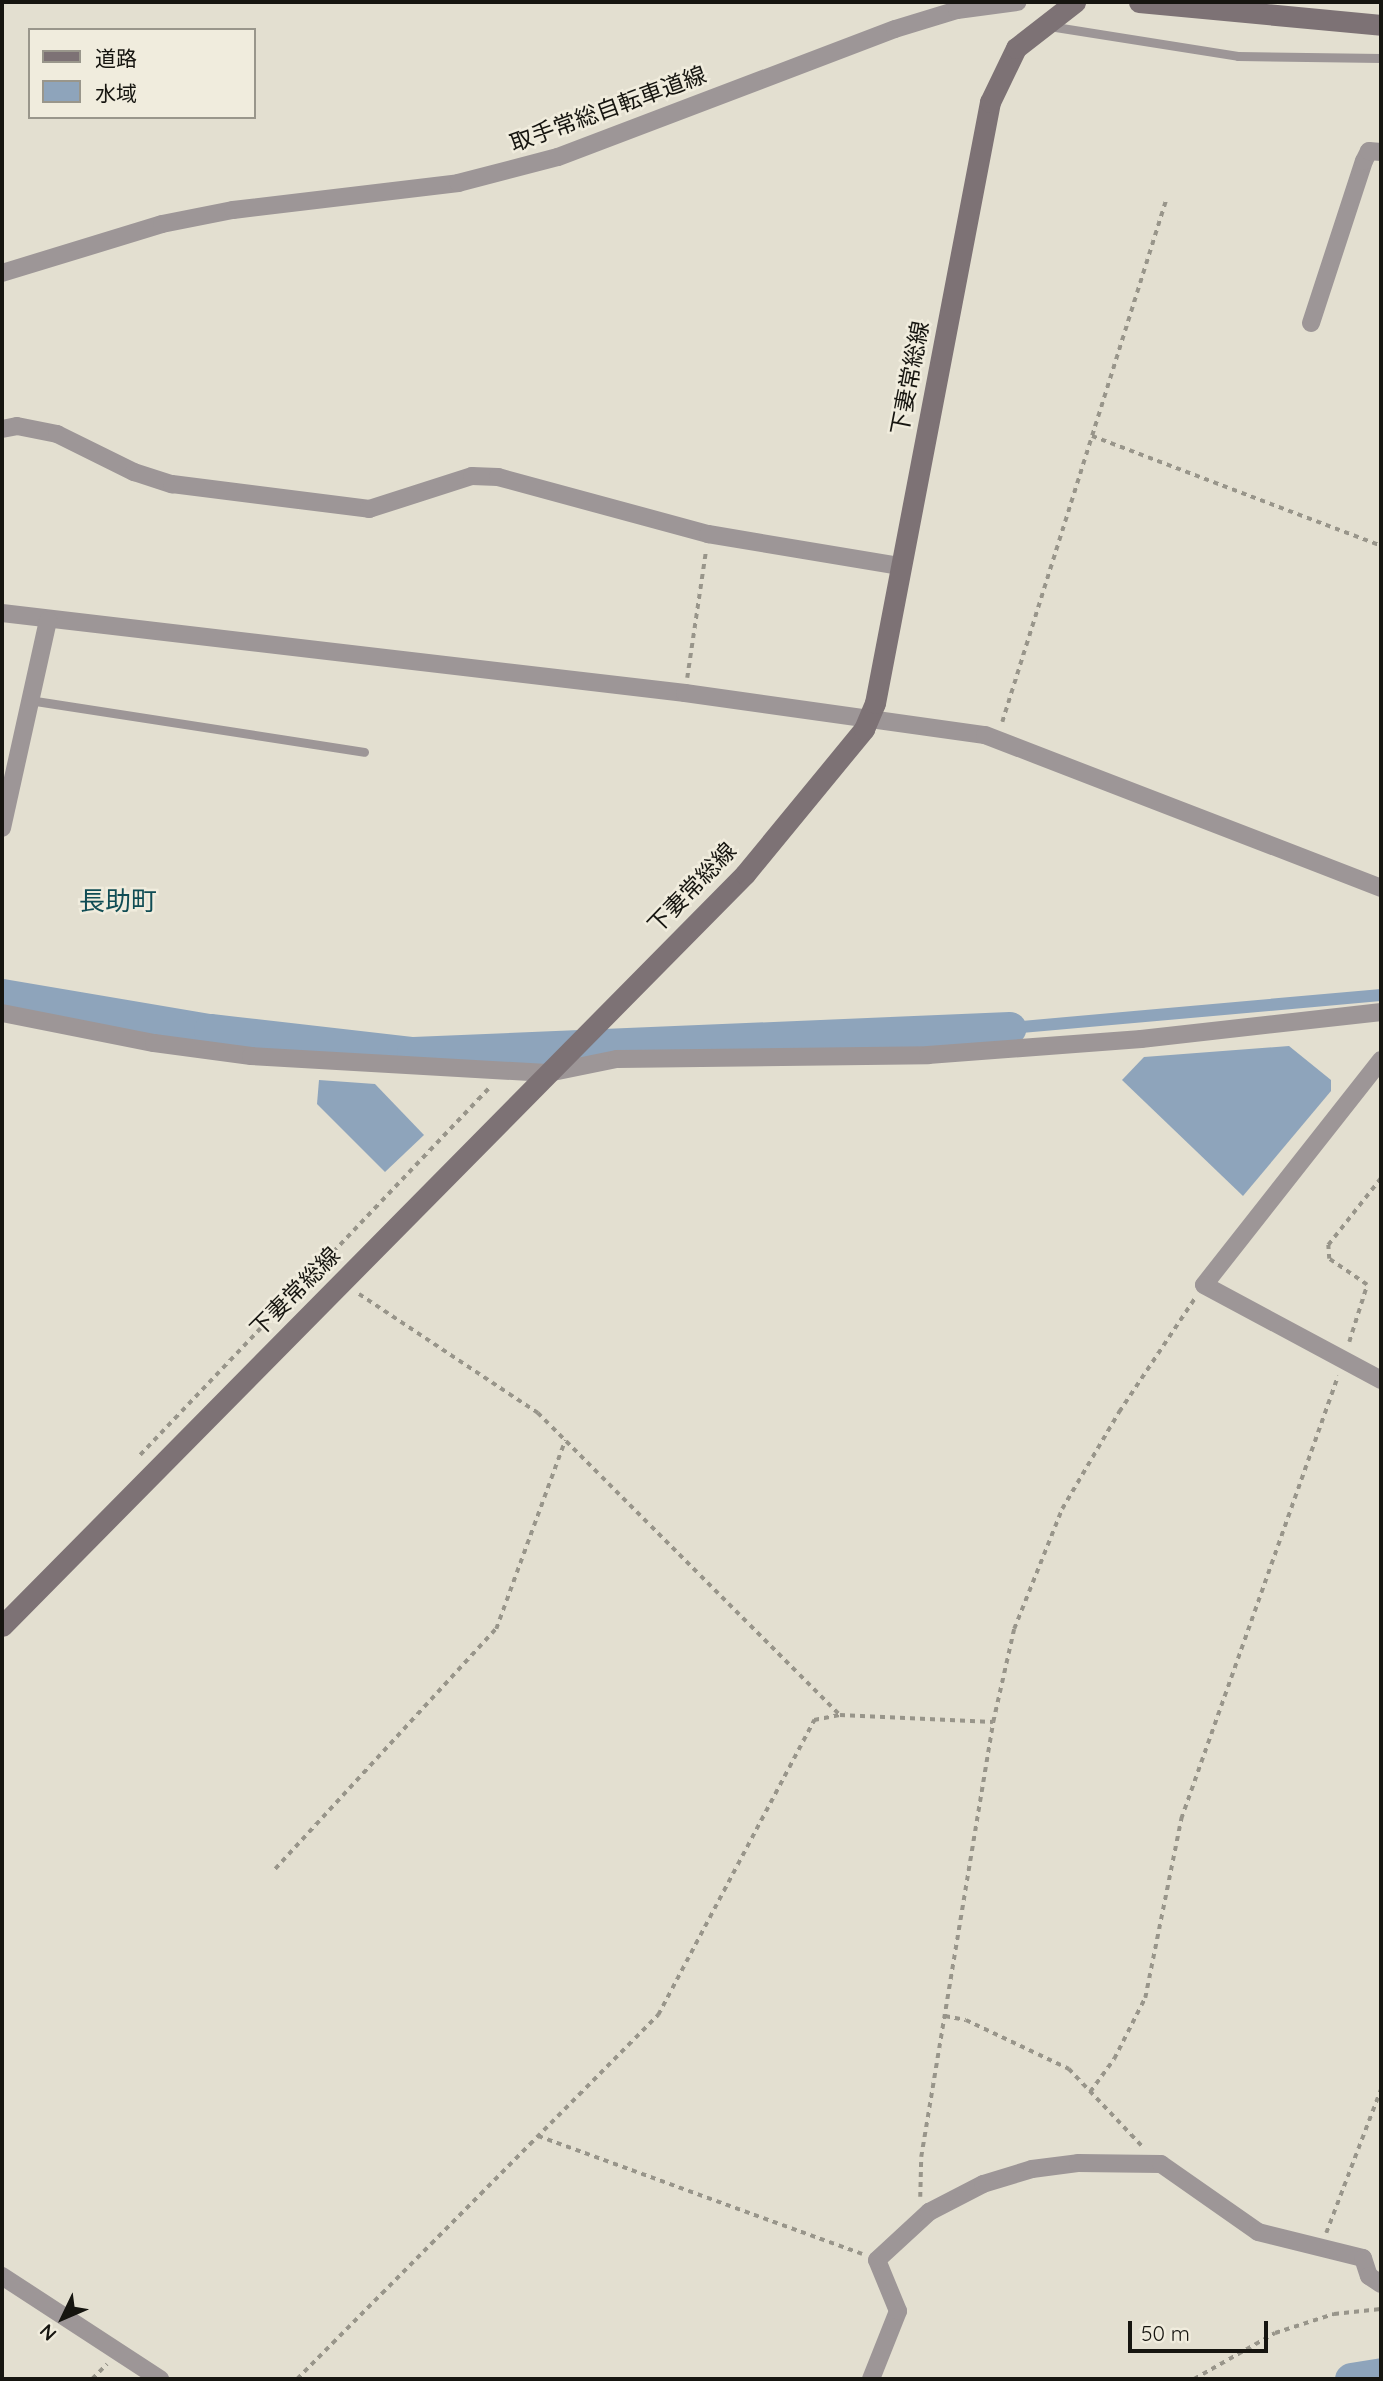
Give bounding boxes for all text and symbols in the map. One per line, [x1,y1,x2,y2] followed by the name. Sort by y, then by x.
[28,28,256,119] legend
[95,45,137,71] text: 道路
[506,61,710,157] street label: 取手常総自転車道線
[95,80,137,106] text: 水域
[885,319,935,437] street label: 下妻常総線
[642,837,742,939] street label: 下妻常総線
[79,885,157,917] district label: 長助町
[245,1242,345,1342] street label: 下妻常総線
[28,2283,98,2353] north arrow
[1131,2308,1271,2352] scale bar
[34,2319,61,2346] text: N
[1141,2320,1190,2346] text: 50 m

